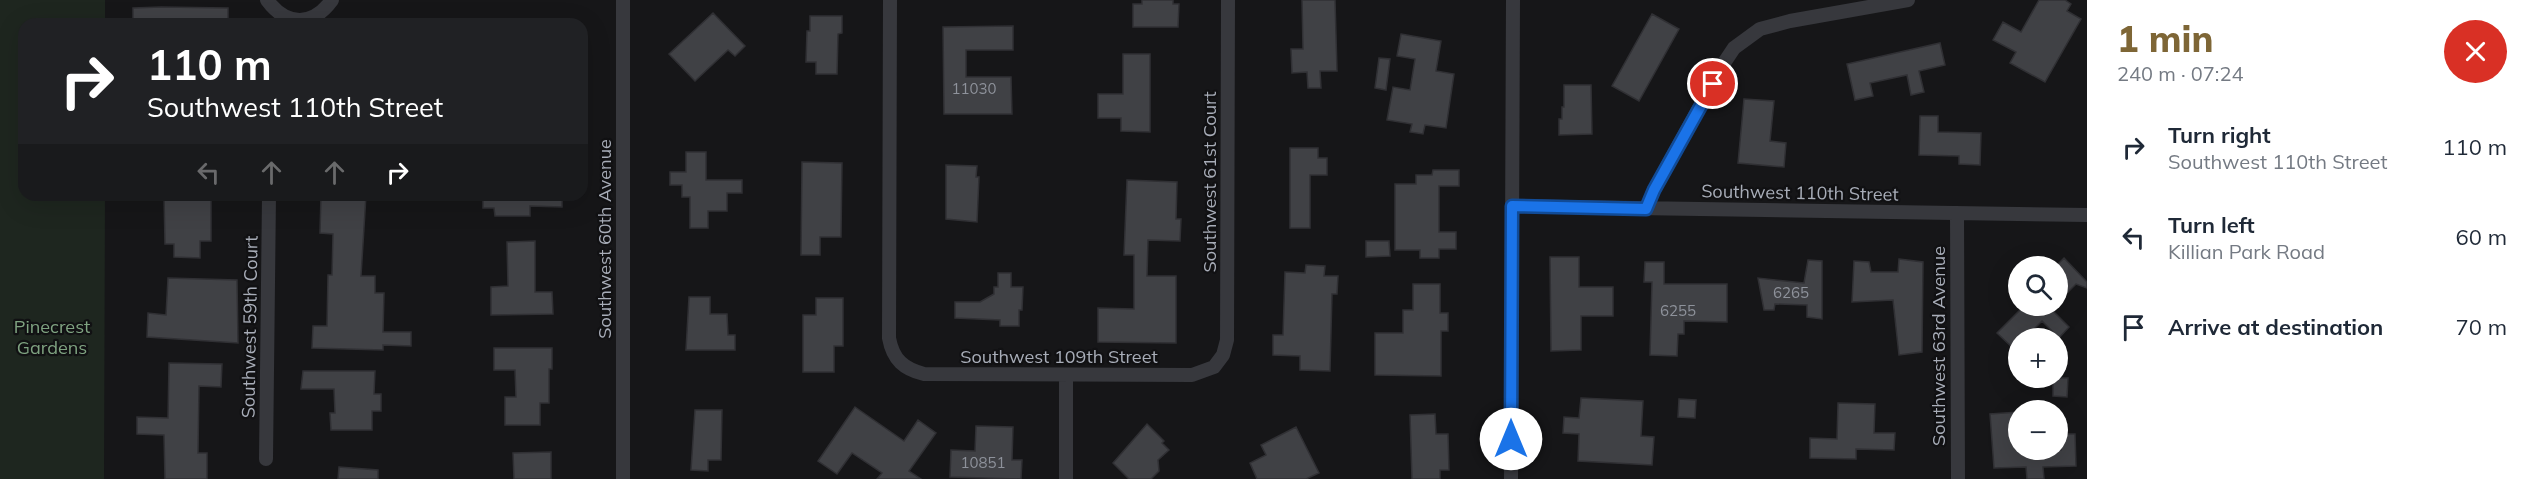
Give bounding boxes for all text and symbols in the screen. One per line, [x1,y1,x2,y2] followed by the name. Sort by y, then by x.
[2117,16,2213,61] text: 1 min
[2444,20,2507,83] button: close
[147,38,272,91] text: 110 m
[48,42,126,120] icon: right
[1687,58,1738,109] pin
[2117,61,2243,86] text: 240 m · 07:24
[1696,67,1729,100] icon: arrive
[951,79,997,98] house number: 11030
[147,90,443,124] text: Southwest 110th Street
[1198,92,1221,272] street label: Southwest 61st Court
[2168,121,2271,149] text: Turn right
[2117,131,2150,164] icon: right
[2442,133,2507,161] text: 110 m
[593,139,616,339] street label: Southwest 60th Avenue
[2168,149,2387,174] text: Southwest 110th Street
[192,156,225,189] icon: left
[255,156,288,189] icon: ahead
[318,156,351,189] icon: ahead
[381,156,414,189] icon: right
[1701,179,1899,206] street label: Southwest 110th Street
[2168,211,2255,239] text: Turn left
[2117,221,2150,254] icon: left
[2456,223,2507,251] text: 60 m
[236,236,263,418] street label: Southwest 59th Court
[2168,239,2325,264] text: Killian Park Road
[1927,246,1950,446] street label: Southwest 63rd Avenue
[2008,256,2068,460] map controls
[2008,256,2068,316] button: search
[1773,283,1809,302] house number: 6265
[1660,301,1696,320] house number: 6255
[2117,311,2150,344] icon: arrive
[2168,313,2383,341] text: Arrive at destination
[2456,313,2507,341] text: 70 m
[14,315,90,359] park label: Pinecrest Gardens
[2008,328,2068,388] button: +
[960,345,1158,368] street label: Southwest 109th Street
[2008,400,2068,460] button: −
[1479,407,1543,471] position arrow
[960,453,1006,472] house number: 10851

